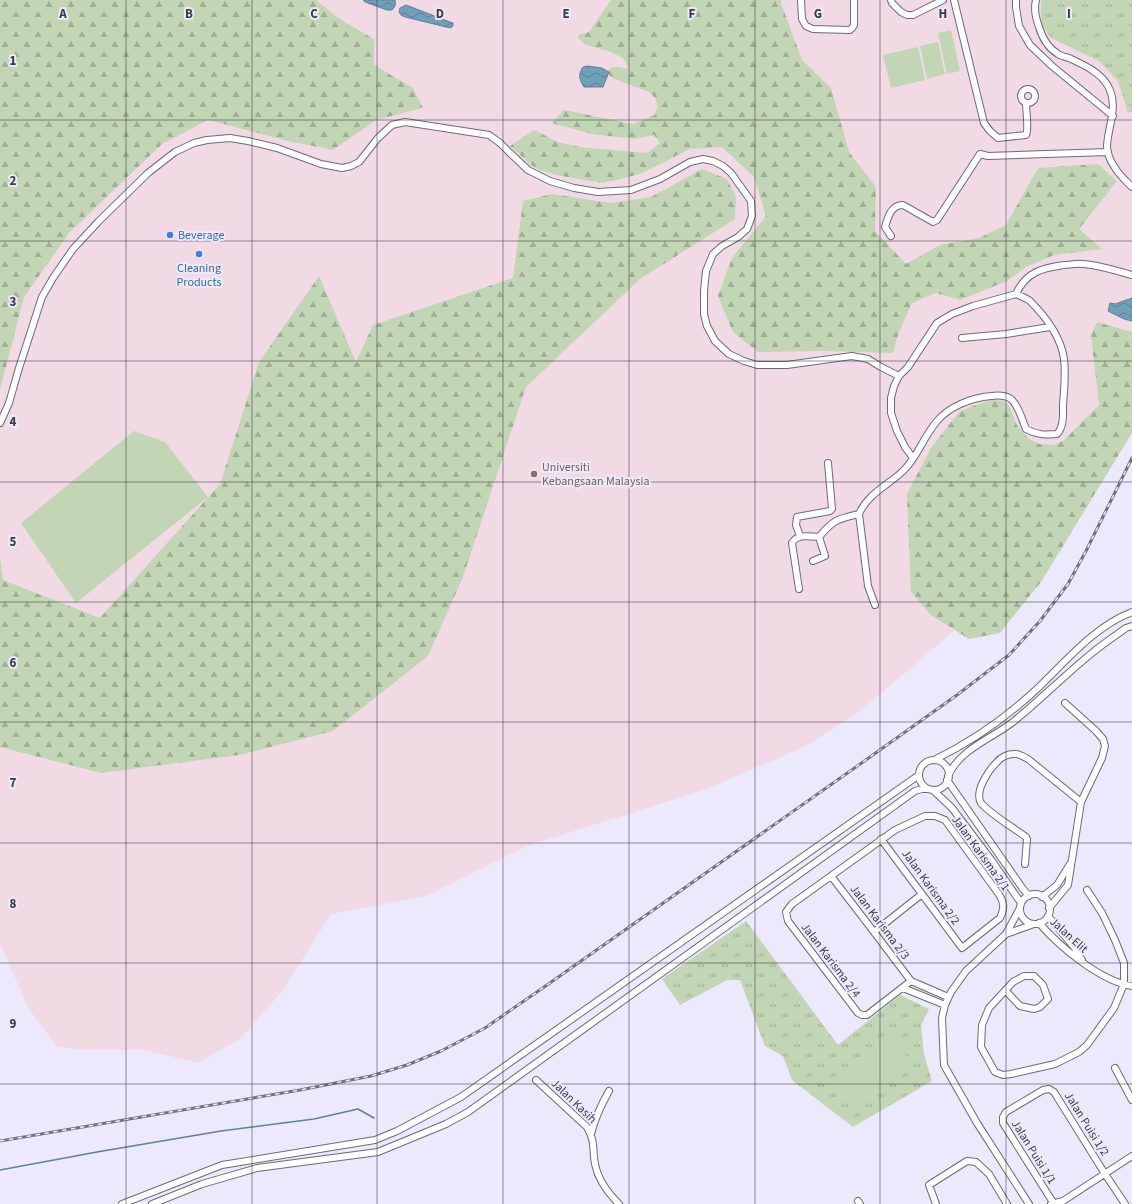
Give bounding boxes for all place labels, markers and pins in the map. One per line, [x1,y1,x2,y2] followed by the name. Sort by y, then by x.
[178,227,224,244] place label: Beverage
[165,230,175,240] marker: Beverage
[194,249,204,259] marker: Cleaning Products
[177,260,221,291] place label: Cleaning Products
[542,459,650,490] place label: Universiti Kebangsaan Malaysia
[529,469,539,479] marker: Universiti Kebangsaan Malaysia

